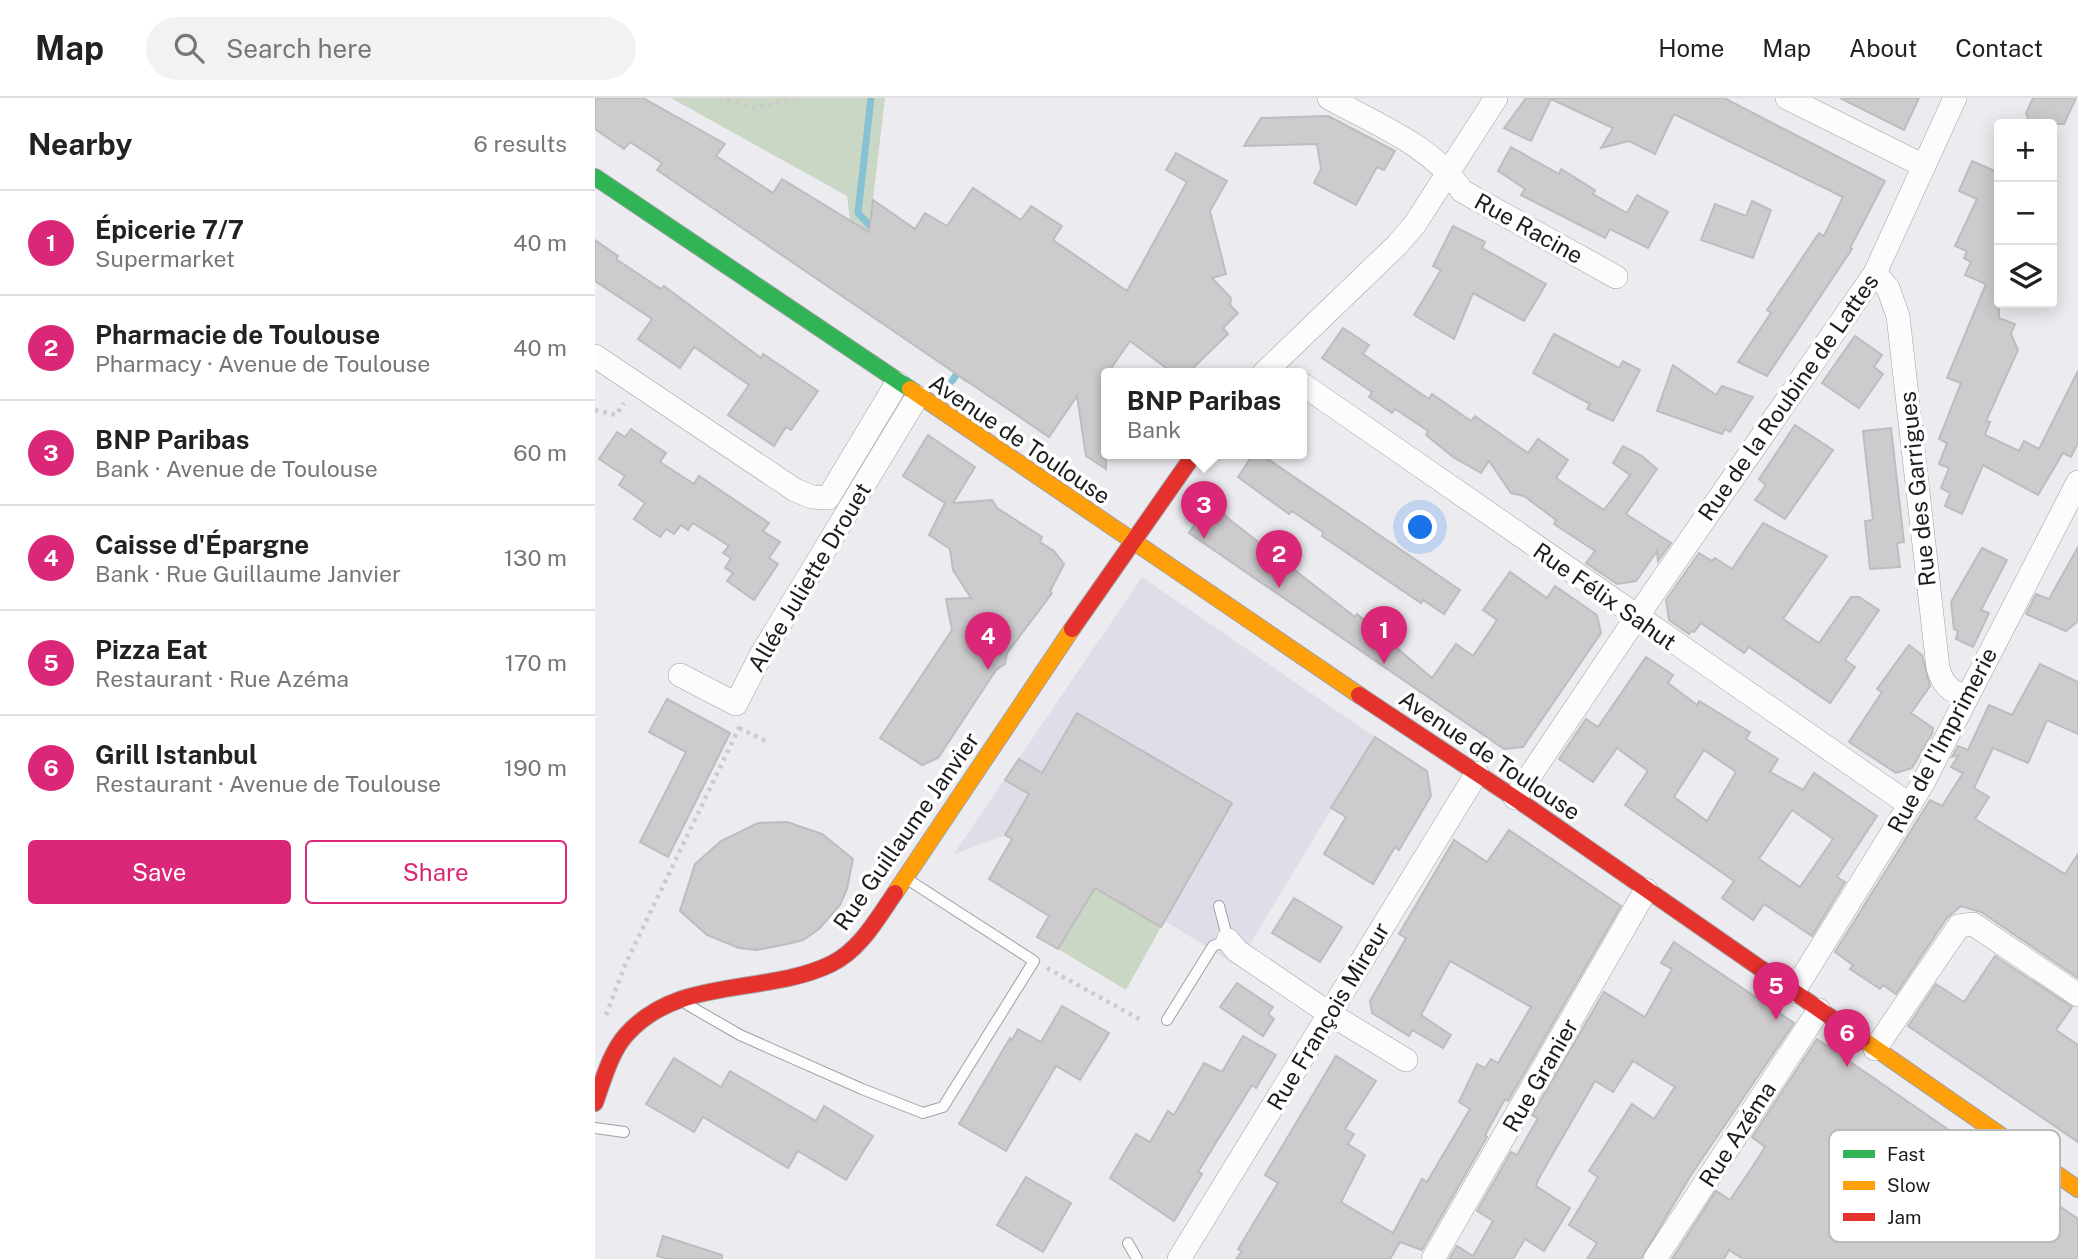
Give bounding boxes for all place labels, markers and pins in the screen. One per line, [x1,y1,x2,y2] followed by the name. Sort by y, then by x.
[1181,481,1227,539] pin: 3
[1256,530,1302,588] pin: 2
[1361,606,1407,664] pin: 1
[965,612,1011,670] pin: 4
[1753,962,1799,1020] pin: 5
[1824,1009,1870,1067] pin: 6

